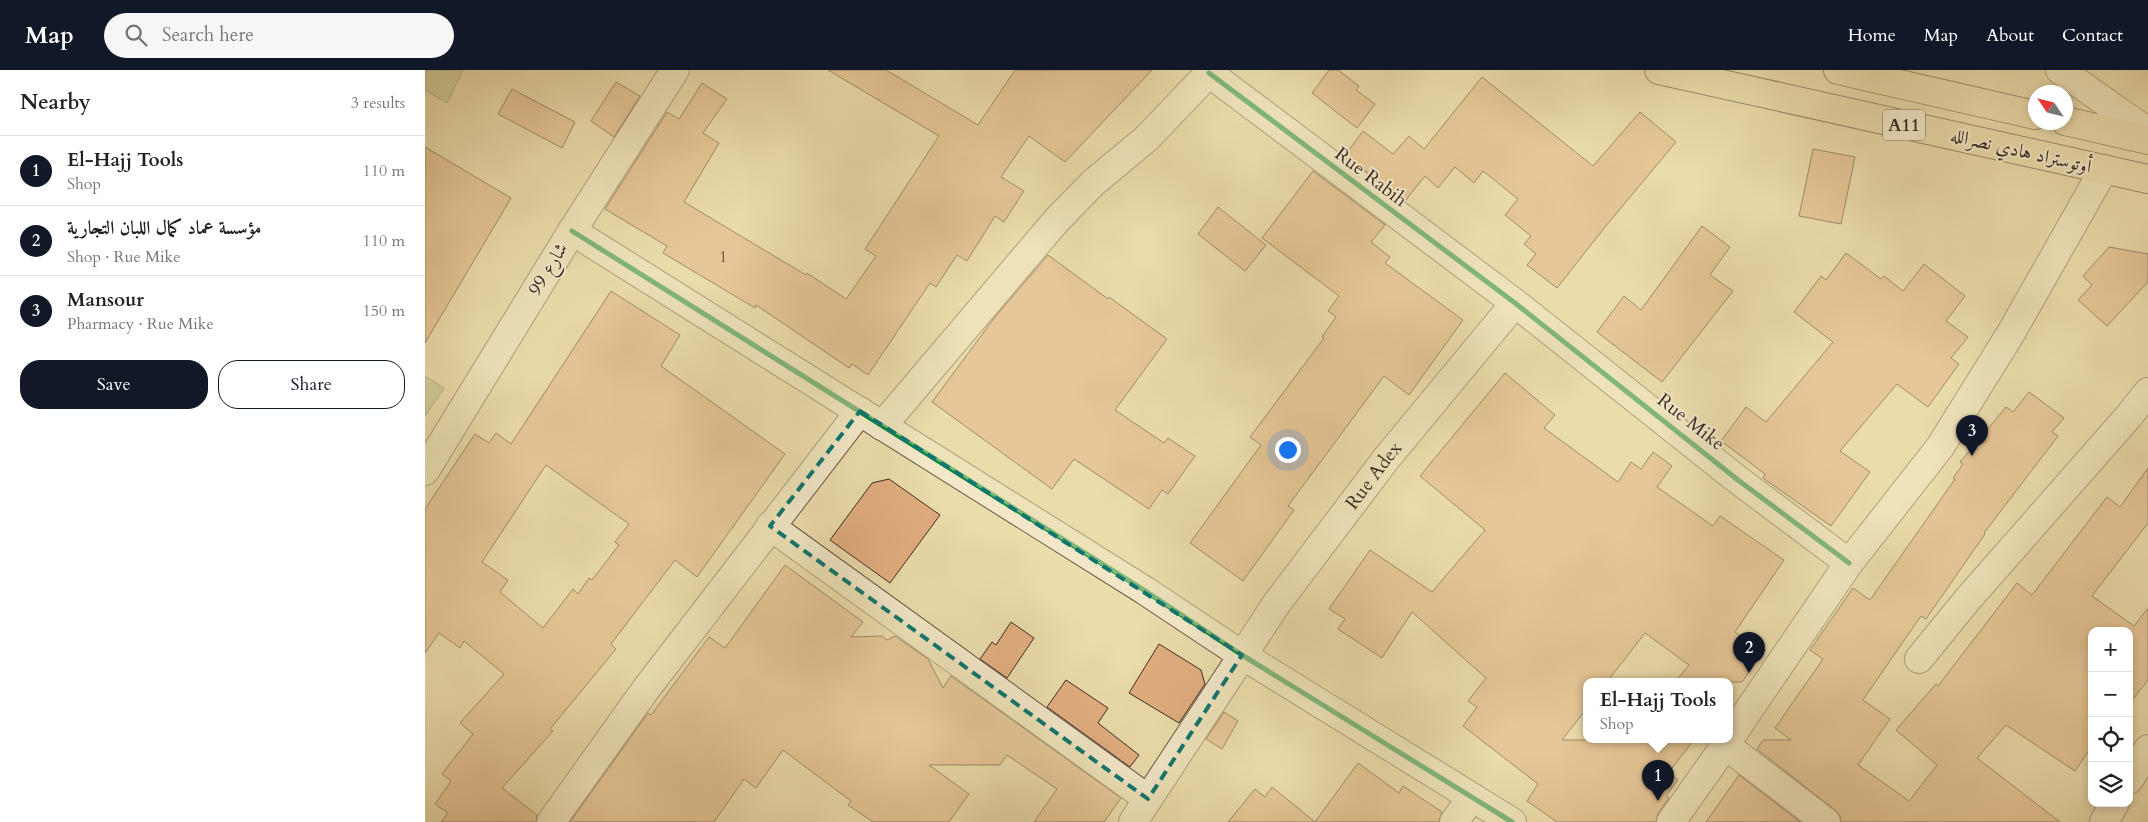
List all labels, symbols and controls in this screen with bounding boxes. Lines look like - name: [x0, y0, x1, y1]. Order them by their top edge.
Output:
- search box: [104, 13, 454, 58]
- text: Map: [25, 19, 74, 52]
- icon: search: [122, 21, 150, 49]
- text: Search here: [162, 22, 254, 48]
- text: Home: [1848, 23, 1896, 48]
- text: Map: [1924, 23, 1958, 48]
- text: About: [1986, 23, 2034, 48]
- text: Contact: [2062, 23, 2123, 48]
- north arrow: [2028, 85, 2073, 130]
- text: Nearby: [20, 88, 91, 117]
- text: 3 results: [351, 92, 405, 114]
- road number: A11: [1883, 110, 1925, 140]
- street label: أوتوستراد هادي نصرالله: [1947, 122, 2095, 182]
- street label: Rue Rabih: [1329, 141, 1413, 213]
- text: El-Hajj Tools: [67, 147, 183, 173]
- text: 1: [32, 160, 40, 182]
- text: 110 m: [363, 160, 405, 182]
- text: Shop: [67, 173, 101, 195]
- text: مؤسسة عماد كمال اللبان التجارية: [67, 215, 261, 241]
- text: 2: [32, 230, 40, 252]
- text: 110 m: [363, 230, 405, 252]
- street label: شارع 99: [522, 238, 576, 301]
- text: Shop · Rue Mike: [67, 246, 180, 268]
- house number: 1: [719, 246, 727, 268]
- text: Mansour: [67, 287, 144, 313]
- text: 3: [32, 300, 40, 322]
- text: 150 m: [363, 300, 405, 322]
- text: Pharmacy · Rue Mike: [67, 313, 214, 335]
- button: Save: [20, 360, 208, 409]
- button: Share: [218, 360, 405, 409]
- street label: Rue Mike: [1652, 387, 1730, 457]
- pin: 3: [1956, 415, 1988, 456]
- street label: Rue Adex: [1339, 436, 1408, 515]
- your location: [1275, 437, 1301, 463]
- map controls: [2088, 627, 2133, 807]
- button: +: [2088, 627, 2133, 672]
- pin: 2: [1733, 632, 1765, 673]
- button: −: [2088, 672, 2133, 717]
- popup: [1583, 678, 1733, 743]
- text: El-Hajj Tools: [1600, 687, 1716, 713]
- text: Shop: [1600, 713, 1634, 735]
- button: locate: [2088, 717, 2133, 762]
- pin: 1: [1642, 760, 1674, 801]
- button: layers: [2088, 762, 2133, 807]

